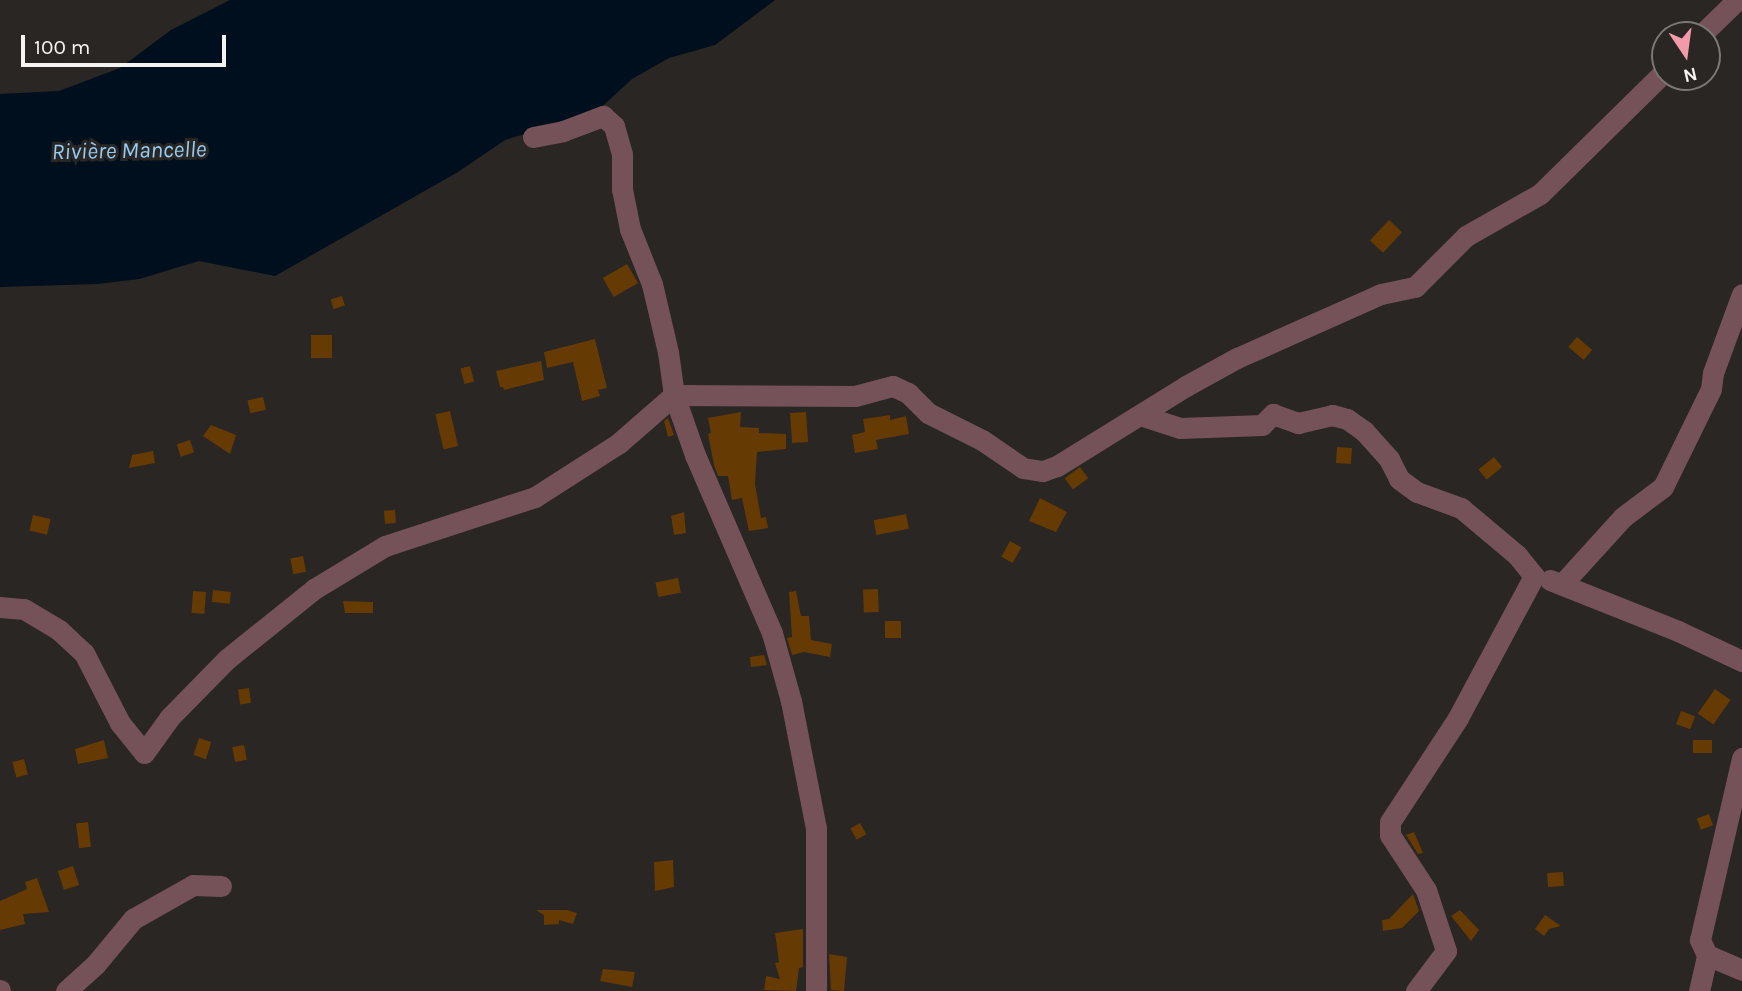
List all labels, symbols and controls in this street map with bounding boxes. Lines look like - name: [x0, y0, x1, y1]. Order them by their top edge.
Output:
- scale bar: [24, 21, 229, 65]
- north arrow: [1651, 21, 1721, 91]
- text: 100 m: [34, 35, 91, 59]
- text: N: [1681, 62, 1699, 87]
- water label: Rivière Mancelle: [51, 136, 207, 166]

